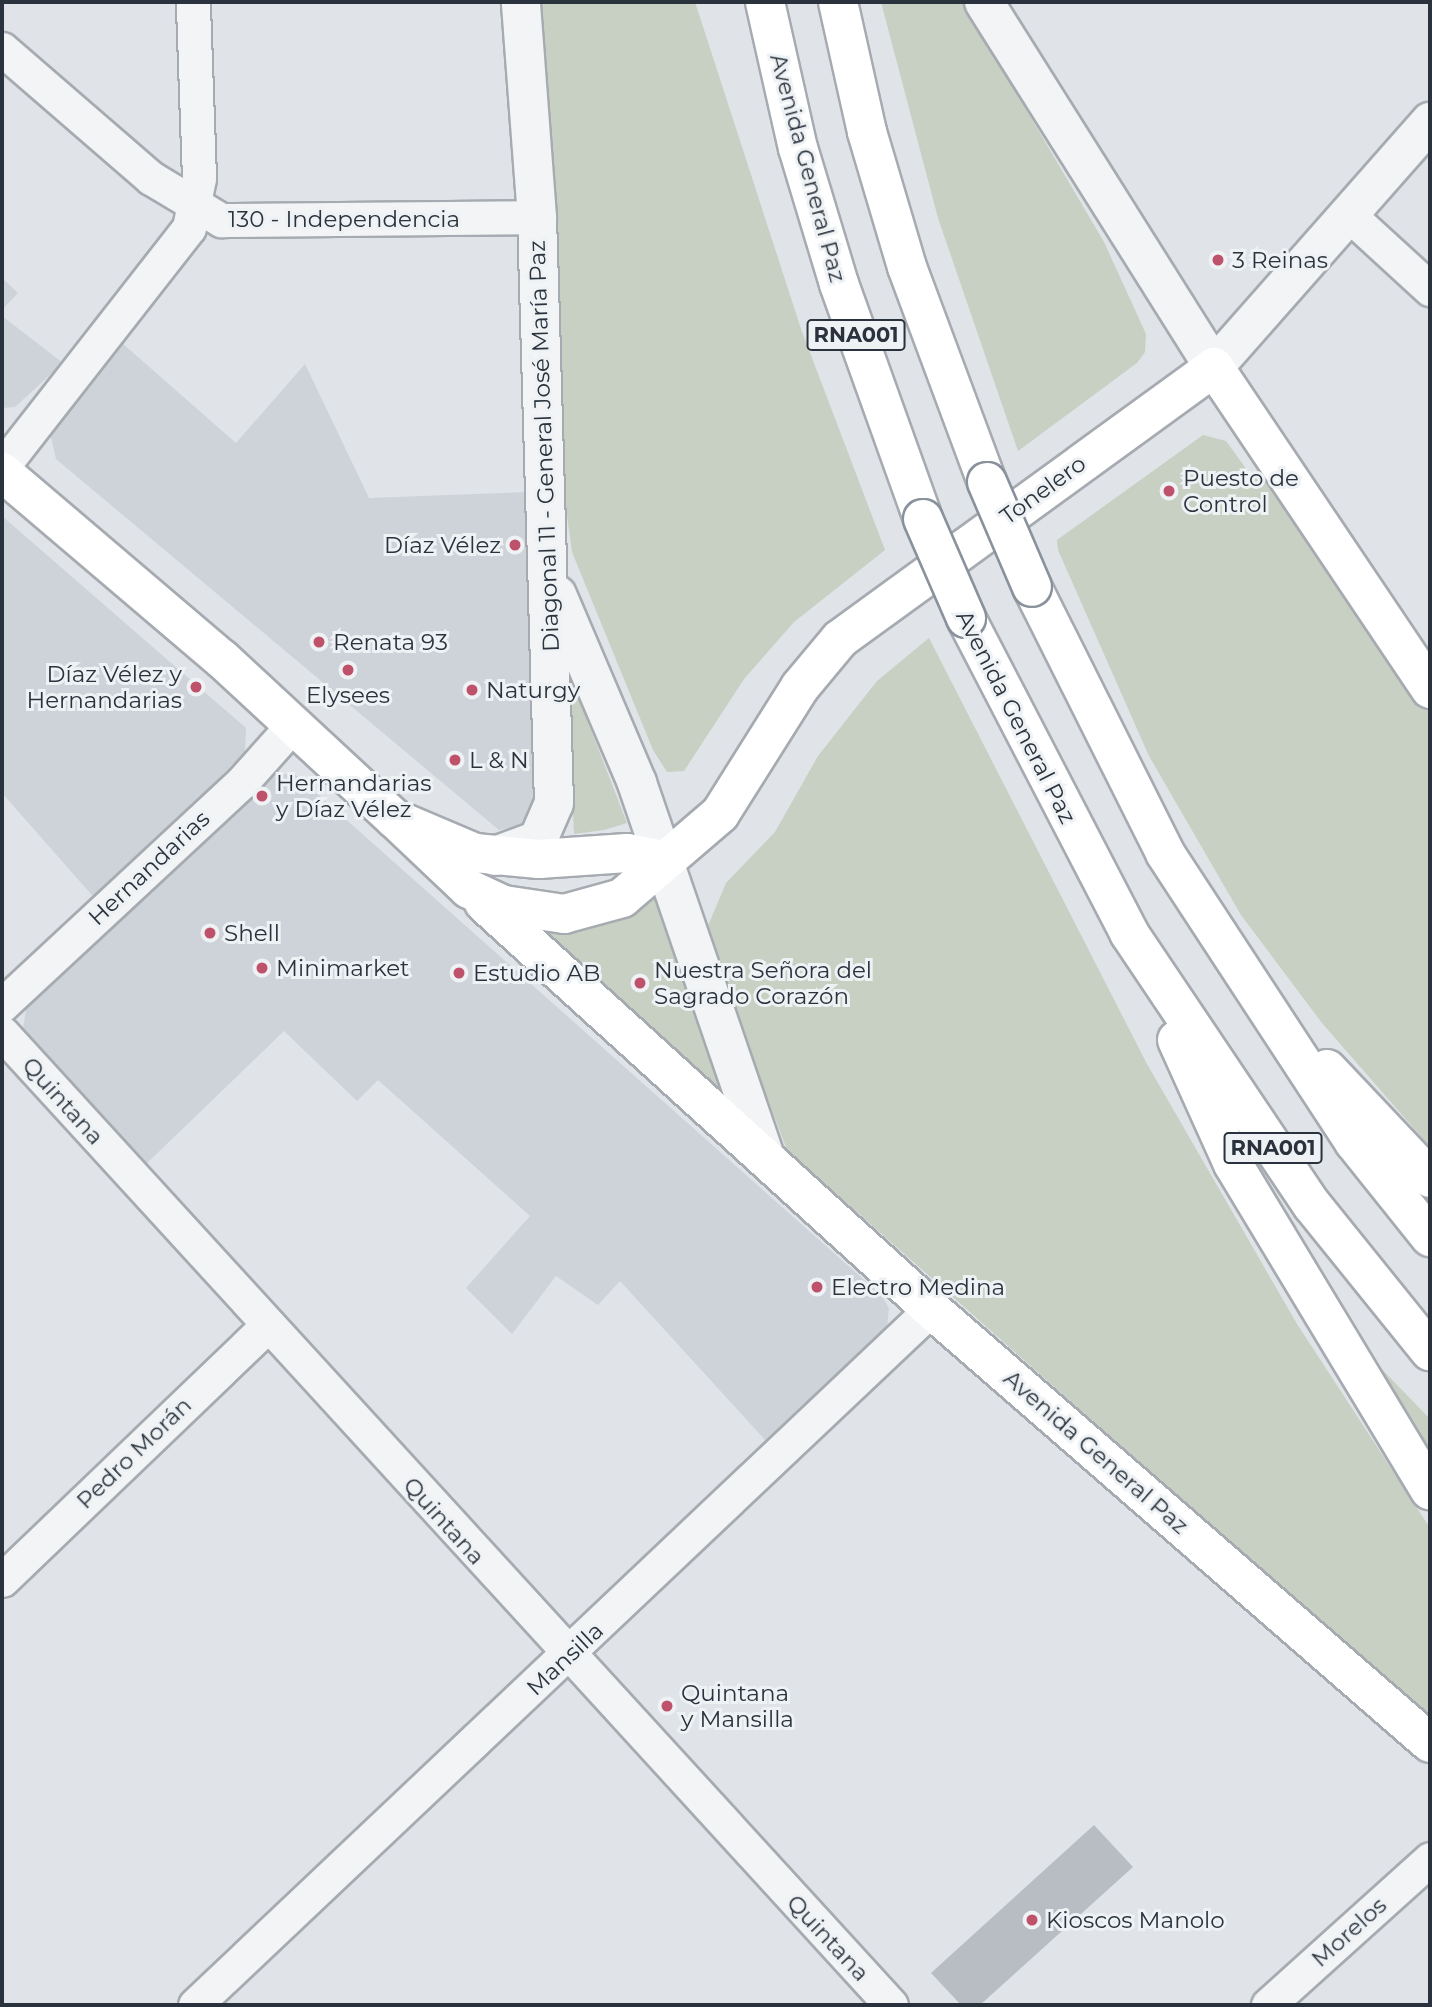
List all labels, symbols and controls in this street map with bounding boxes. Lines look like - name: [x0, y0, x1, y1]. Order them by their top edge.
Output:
- street label: Avenida General Paz: [764, 51, 852, 285]
- street label: 130 - Independencia: [228, 205, 460, 233]
- street label: Diagonal 11 - General José María Paz: [523, 240, 565, 652]
- place label: 3 Reinas: [1232, 246, 1328, 274]
- marker: 3 Reinas: [1210, 252, 1226, 268]
- road number: RNA001: [805, 318, 907, 352]
- street label: Tonelero: [995, 450, 1091, 530]
- place label: Puesto de Control: [1183, 464, 1299, 518]
- marker: Puesto de Control: [1161, 483, 1177, 499]
- place label: Díaz Vélez: [384, 531, 501, 559]
- marker: Díaz Vélez: [507, 537, 523, 553]
- street label: Avenida General Paz: [950, 606, 1082, 828]
- place label: Renata 93: [333, 628, 448, 656]
- marker: Renata 93: [311, 634, 327, 650]
- place label: Díaz Vélez y Hernandarias: [27, 660, 182, 714]
- marker: Elysees: [340, 662, 356, 678]
- place label: Naturgy: [486, 676, 580, 704]
- marker: Díaz Vélez y Hernandarias: [188, 679, 204, 695]
- place label: Elysees: [306, 681, 390, 709]
- marker: Naturgy: [464, 682, 480, 698]
- place label: L & N: [469, 746, 529, 774]
- marker: L & N: [447, 752, 463, 768]
- place label: Hernandarias y Díaz Vélez: [276, 769, 431, 823]
- marker: Hernandarias y Díaz Vélez: [254, 788, 270, 804]
- street label: Hernandarias: [83, 805, 215, 931]
- place label: Shell: [224, 919, 280, 947]
- marker: Shell: [202, 925, 218, 941]
- place label: Minimarket: [276, 954, 409, 982]
- place label: Nuestra Señora del Sagrado Corazón: [654, 956, 872, 1010]
- place label: Estudio AB: [473, 959, 600, 987]
- marker: Minimarket: [254, 960, 270, 976]
- marker: Estudio AB: [451, 965, 467, 981]
- marker: Nuestra Señora del Sagrado Corazón: [632, 975, 648, 991]
- street label: Quintana: [17, 1052, 109, 1150]
- road number: RNA001: [1222, 1130, 1324, 1166]
- place label: Electro Medina: [831, 1273, 1005, 1301]
- marker: Electro Medina: [809, 1279, 825, 1295]
- street label: Avenida General Paz: [998, 1364, 1194, 1540]
- street label: Pedro Morán: [71, 1391, 197, 1515]
- street label: Quintana: [398, 1472, 490, 1570]
- street label: Mansilla: [521, 1617, 609, 1701]
- place label: Quintana y Mansilla: [681, 1679, 794, 1733]
- marker: Quintana y Mansilla: [659, 1698, 675, 1714]
- street label: Quintana: [781, 1889, 875, 1987]
- street label: Morelos: [1306, 1891, 1392, 1973]
- place label: Kioscos Manolo: [1046, 1906, 1225, 1934]
- marker: Kioscos Manolo: [1024, 1912, 1040, 1928]

